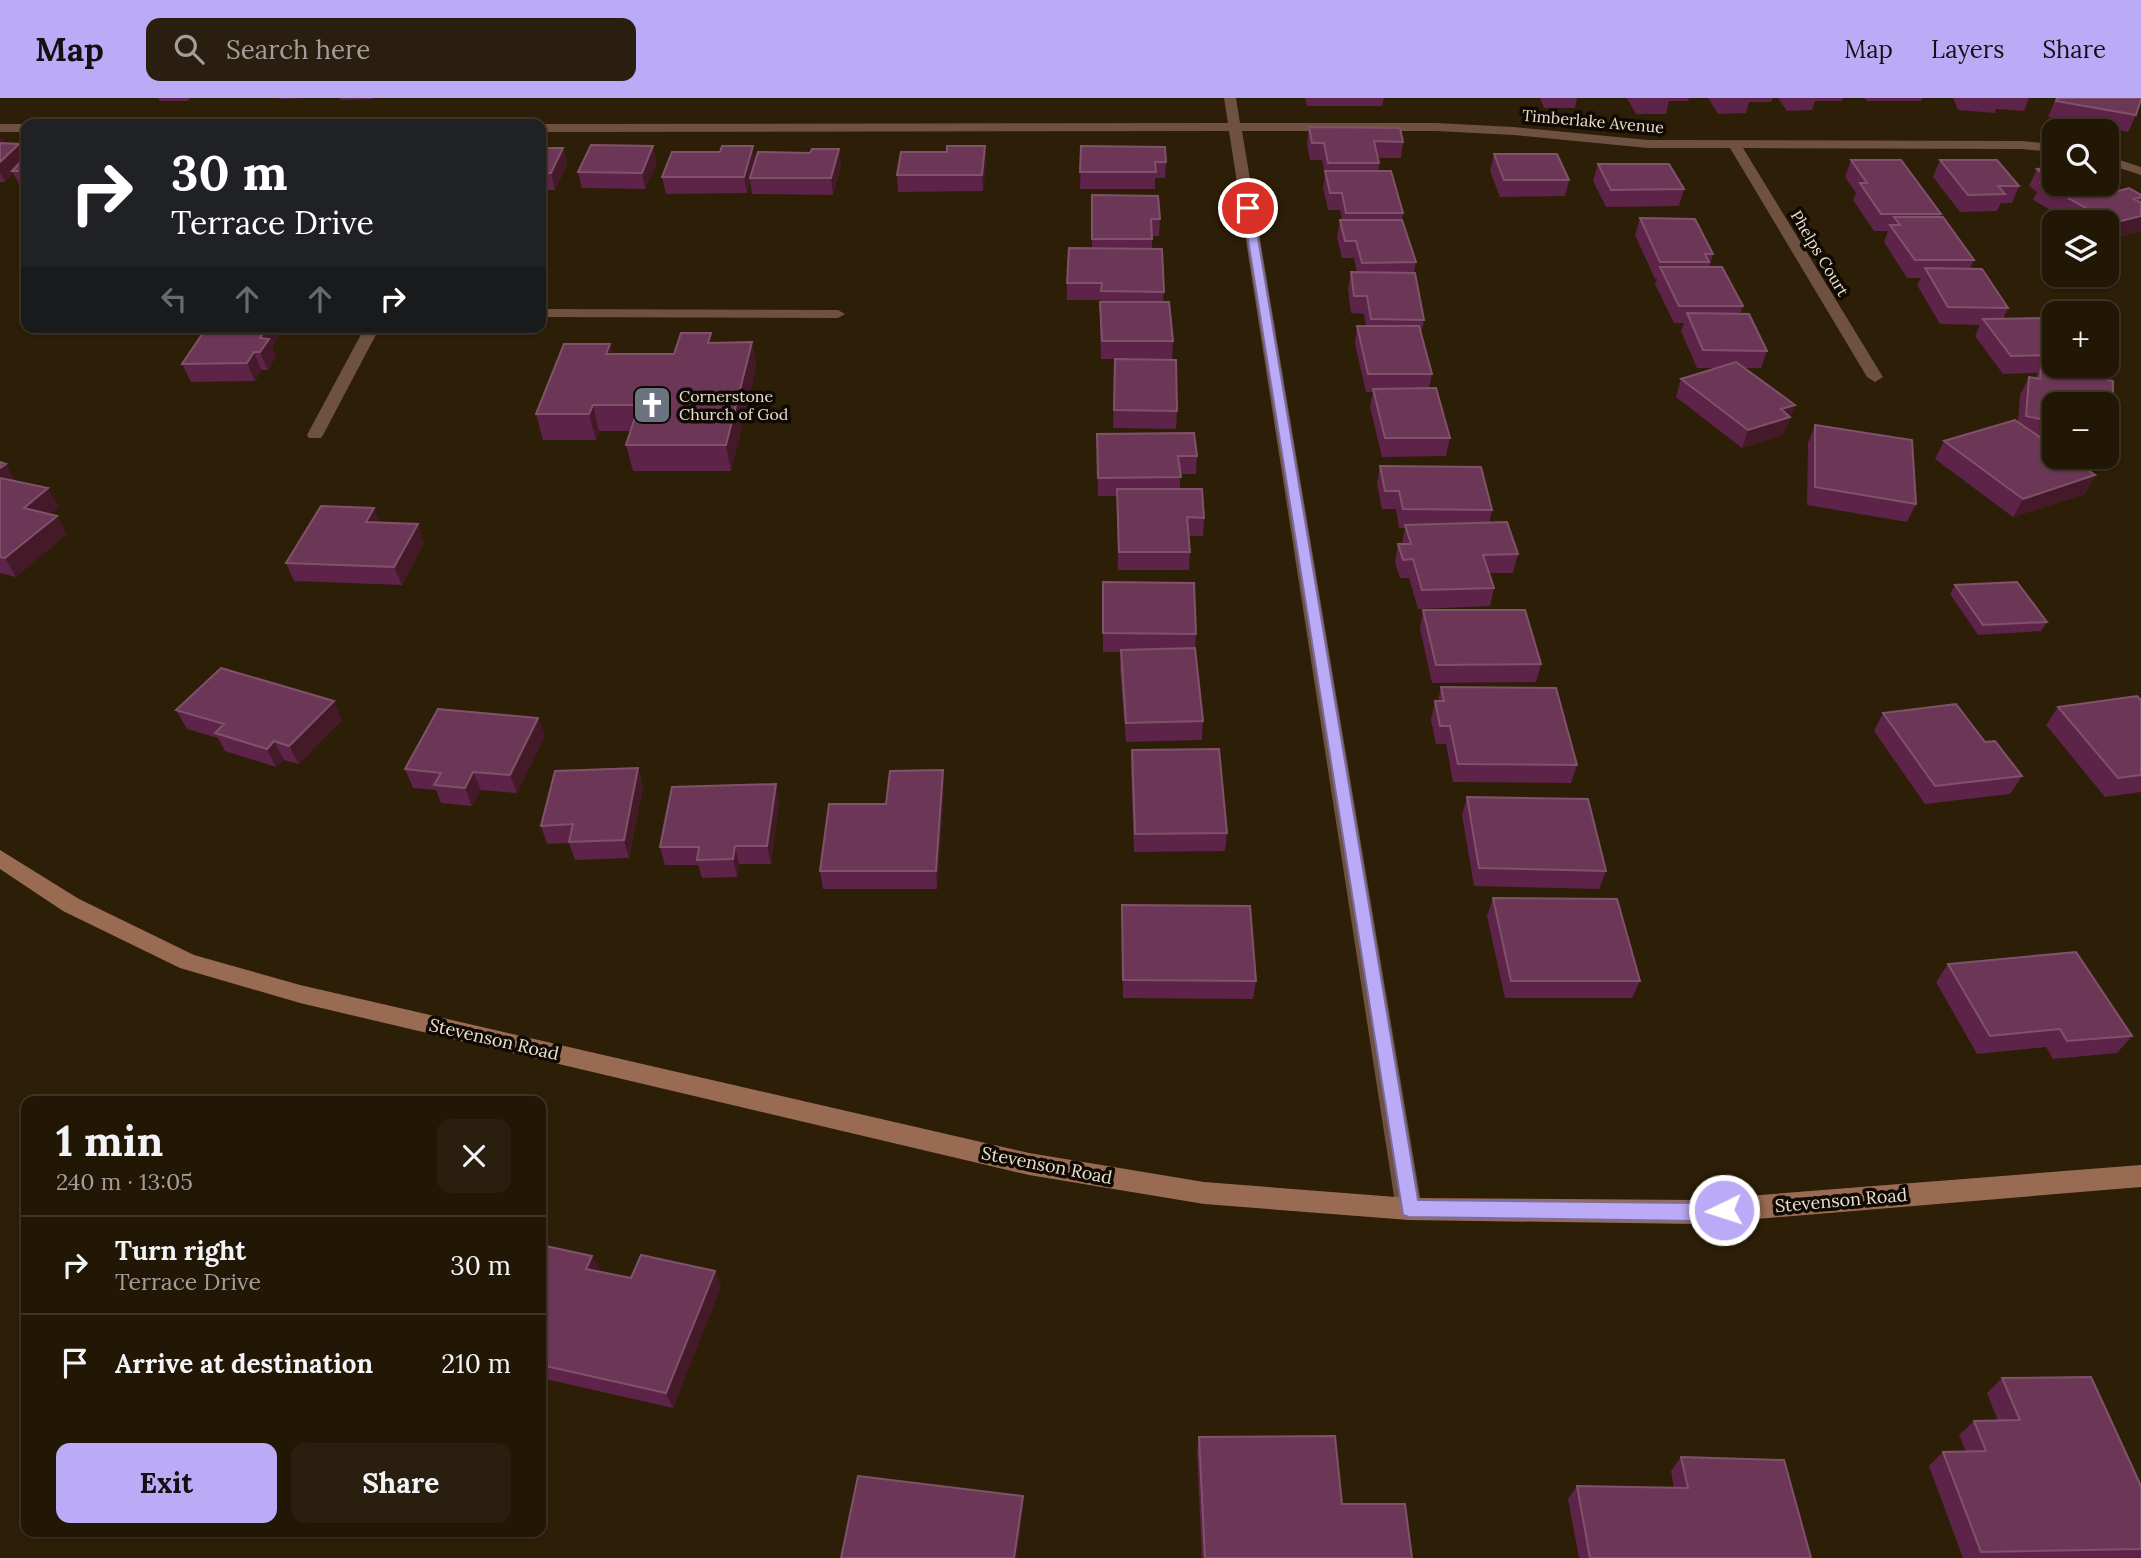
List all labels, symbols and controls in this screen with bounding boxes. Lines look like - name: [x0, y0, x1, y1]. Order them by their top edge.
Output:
- search box: [146, 18, 636, 81]
- text: Map: [35, 28, 104, 70]
- icon: search: [170, 30, 208, 68]
- text: Search here: [226, 33, 370, 66]
- text: Map: [1844, 34, 1893, 65]
- text: Layers: [1931, 34, 2004, 65]
- text: Share: [2042, 34, 2106, 65]
- street label: Timberlake Avenue: [1521, 105, 1665, 137]
- map controls: [2042, 119, 2119, 469]
- button: search: [2042, 119, 2119, 196]
- text: 30 m: [171, 141, 288, 203]
- icon: right: [56, 147, 147, 238]
- pin: [1218, 178, 1278, 238]
- icon: arrive: [1229, 189, 1267, 227]
- text: Terrace Drive: [171, 202, 374, 243]
- street label: Phelps Court: [1787, 206, 1854, 300]
- button: layers: [2042, 210, 2119, 287]
- icon: left: [155, 280, 193, 318]
- icon: ahead: [228, 280, 266, 318]
- icon: ahead: [301, 280, 339, 318]
- icon: right: [374, 280, 412, 318]
- button: +: [2042, 301, 2119, 378]
- church icon: Cornerstone Church of God: [631, 384, 673, 426]
- place label: Cornerstone Church of God: [679, 386, 789, 424]
- button: −: [2042, 392, 2119, 469]
- street label: Stevenson Road: [427, 1013, 561, 1065]
- text: 1 min: [56, 1114, 163, 1168]
- button: close: [437, 1119, 511, 1193]
- street label: Stevenson Road: [980, 1141, 1115, 1189]
- text: 240 m · 13:05: [56, 1167, 193, 1196]
- position arrow: [1687, 1173, 1761, 1247]
- street label: Stevenson Road: [1774, 1183, 1908, 1217]
- text: Turn right: [115, 1234, 246, 1267]
- icon: right: [56, 1246, 94, 1284]
- text: 30 m: [450, 1249, 511, 1282]
- text: Terrace Drive: [115, 1267, 261, 1296]
- icon: arrive: [56, 1344, 94, 1382]
- text: Arrive at destination: [115, 1347, 373, 1380]
- text: 210 m: [441, 1347, 511, 1380]
- button: Exit: [56, 1443, 277, 1523]
- button: Share: [291, 1443, 511, 1523]

